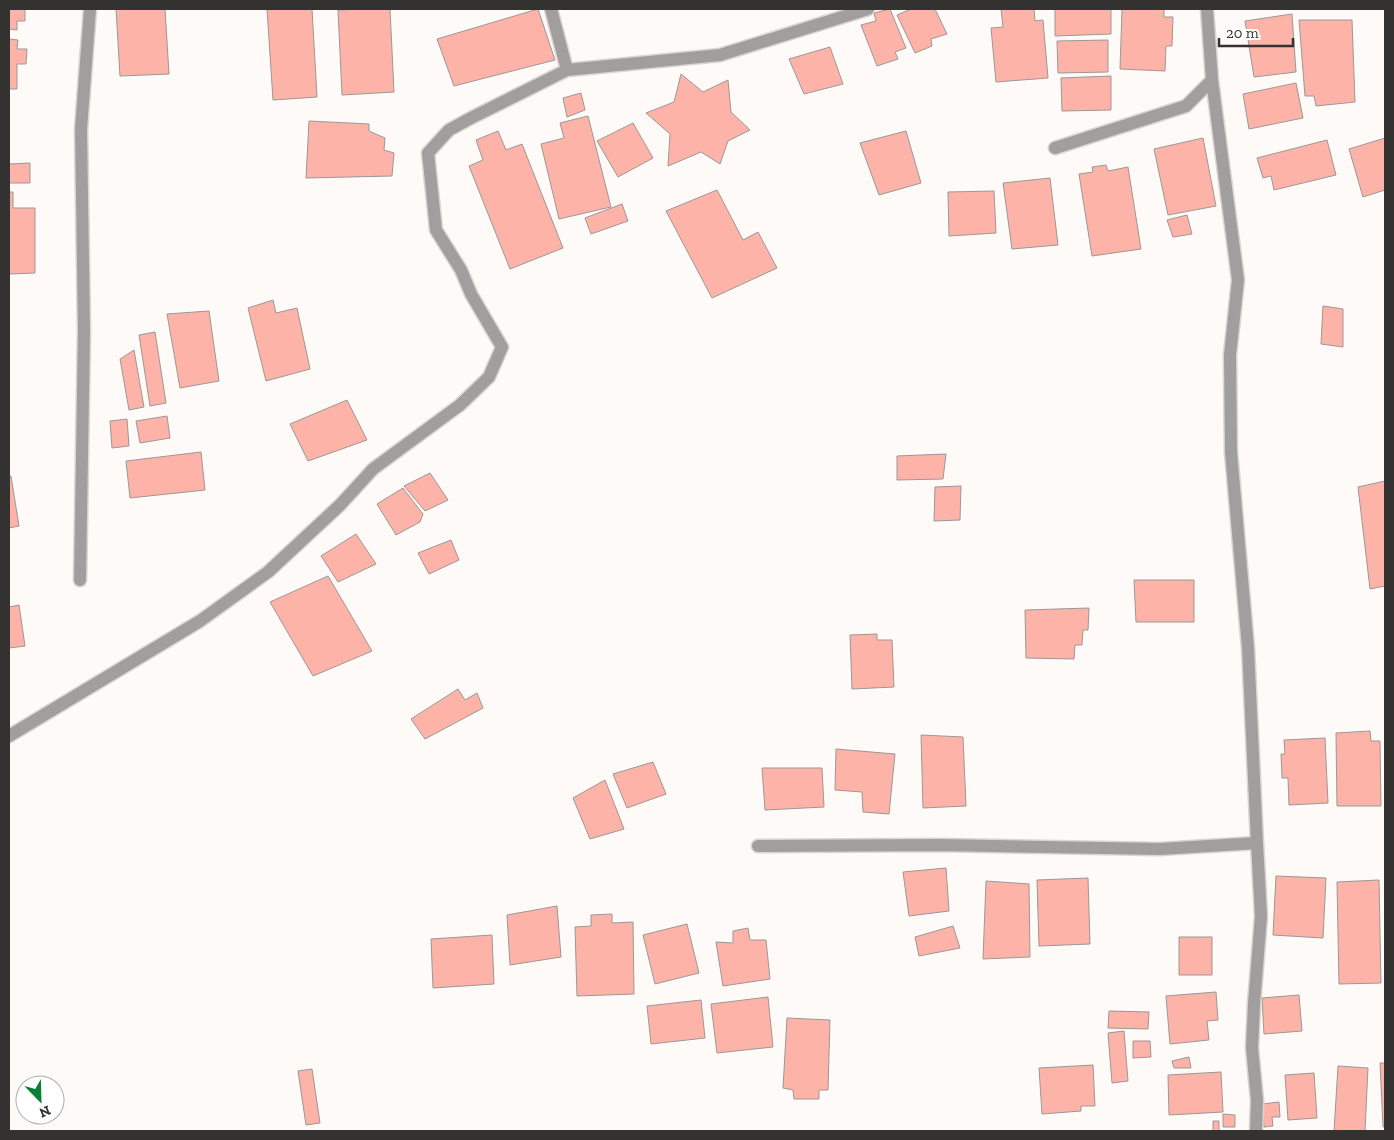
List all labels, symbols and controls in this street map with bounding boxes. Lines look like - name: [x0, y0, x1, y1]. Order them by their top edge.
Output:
- scale bar: [1219, 15, 1293, 47]
- text: 20 m: [1226, 24, 1259, 42]
- north arrow: [15, 1075, 65, 1125]
- text: N: [36, 1102, 53, 1122]

